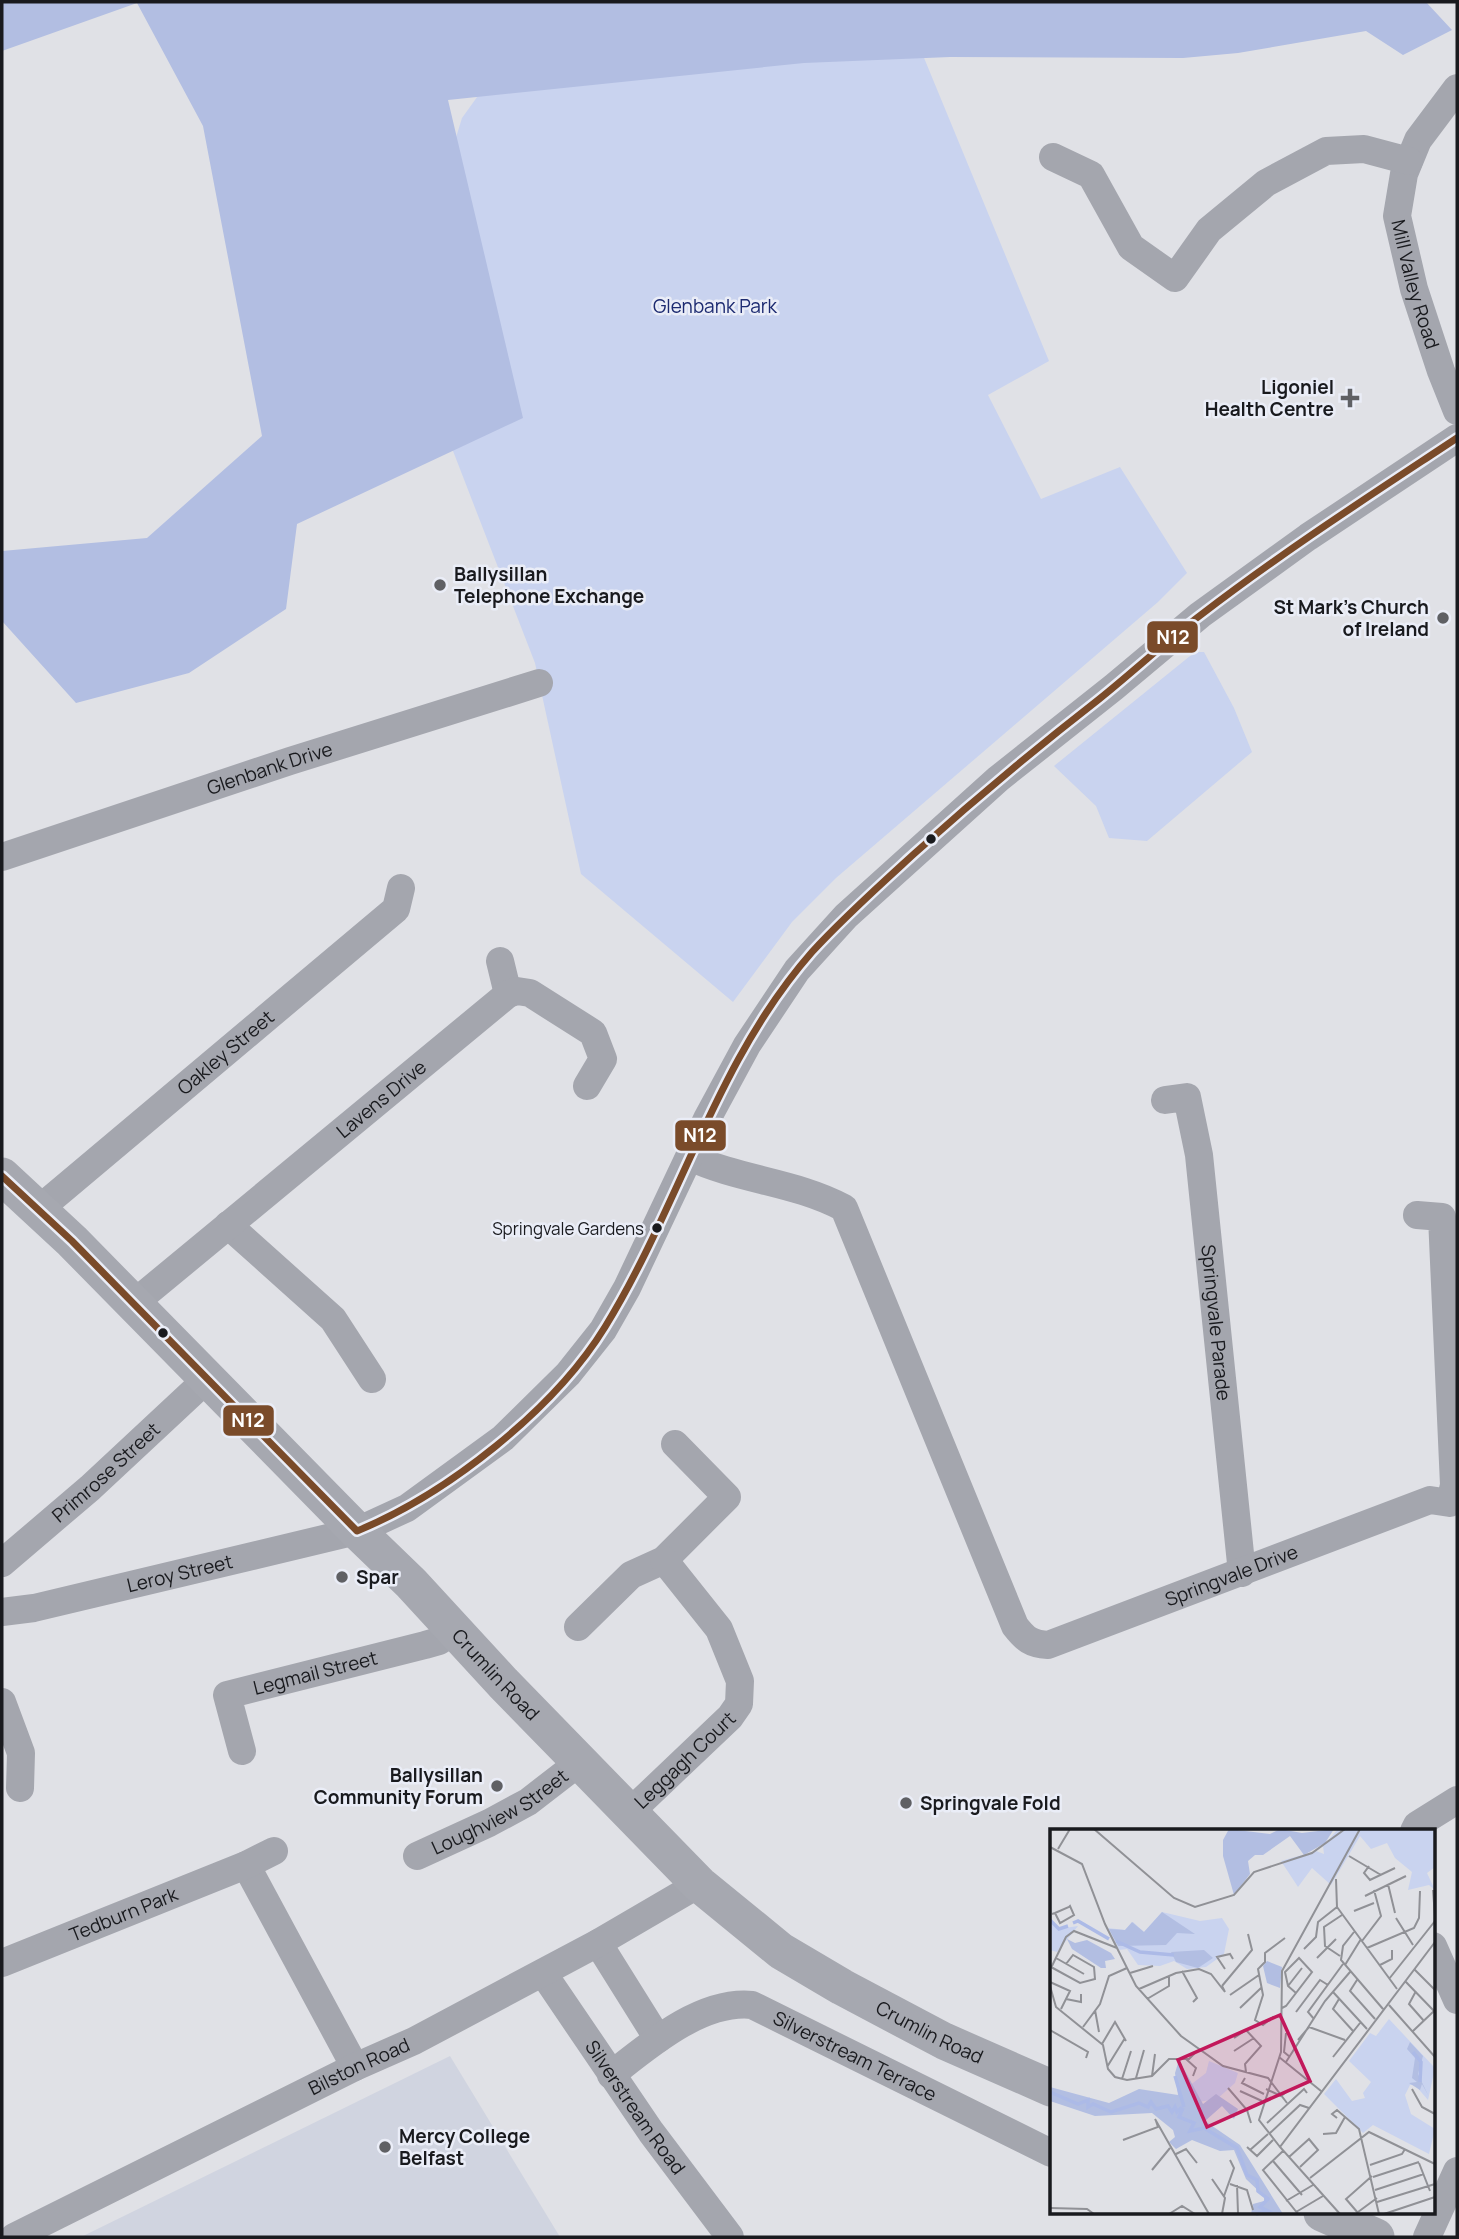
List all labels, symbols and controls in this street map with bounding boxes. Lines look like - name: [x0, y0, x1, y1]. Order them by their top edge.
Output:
- street label: Mill Valley Road: [1385, 217, 1446, 352]
- park label: Glenbank Park: [653, 293, 778, 319]
- place label: Ligoniel Health Centre: [1205, 374, 1334, 422]
- marker: Ligoniel Health Centre: [1340, 388, 1360, 408]
- place label: Ballysillan Telephone Exchange: [454, 561, 644, 609]
- marker: Ballysillan Telephone Exchange: [432, 577, 448, 593]
- place label: St Mark's Church of Ireland: [1274, 594, 1429, 642]
- marker: St Mark's Church of Ireland: [1435, 610, 1451, 626]
- line badge: N12: [1146, 620, 1199, 654]
- text: N12: [1156, 624, 1190, 650]
- street label: Glenbank Drive: [203, 735, 336, 801]
- unlabelled marker: [924, 832, 938, 846]
- street label: Oakley Street: [172, 1004, 279, 1101]
- street label: Lavens Drive: [331, 1054, 432, 1144]
- line badge: N12: [674, 1119, 727, 1152]
- text: N12: [683, 1122, 717, 1148]
- place label: Springvale Gardens: [492, 1217, 644, 1240]
- marker: Springvale Gardens: [650, 1221, 664, 1235]
- street label: Springvale Parade: [1195, 1243, 1237, 1402]
- unlabelled marker: [156, 1326, 170, 1340]
- line badge: N12: [222, 1404, 275, 1437]
- text: N12: [231, 1407, 265, 1433]
- street label: Primrose Street: [46, 1416, 166, 1528]
- street label: Springvale Drive: [1161, 1538, 1301, 1612]
- street label: Leroy Street: [124, 1548, 235, 1598]
- place label: Spar: [356, 1564, 399, 1590]
- marker: Spar: [334, 1569, 350, 1585]
- street label: Crumlin Road: [446, 1623, 545, 1726]
- street label: Legmail Street: [250, 1645, 380, 1701]
- street label: Leggagh Court: [628, 1705, 741, 1814]
- place label: Ballysillan Community Forum: [314, 1762, 483, 1810]
- street label: Loughview Street: [427, 1763, 573, 1861]
- marker: Ballysillan Community Forum: [489, 1778, 505, 1794]
- place label: Springvale Fold: [920, 1790, 1061, 1816]
- marker: Springvale Fold: [898, 1795, 914, 1811]
- inset map: [1050, 1829, 1434, 2214]
- street label: Tedburn Park: [66, 1881, 182, 1948]
- street label: Crumlin Road: [871, 1994, 987, 2070]
- street label: Silverstream Terrace: [769, 2004, 941, 2107]
- street label: Bilston Road: [304, 2031, 414, 2101]
- street label: Silverstream Road: [579, 2035, 691, 2180]
- place label: Mercy College Belfast: [399, 2123, 530, 2171]
- marker: Mercy College Belfast: [377, 2139, 393, 2155]

